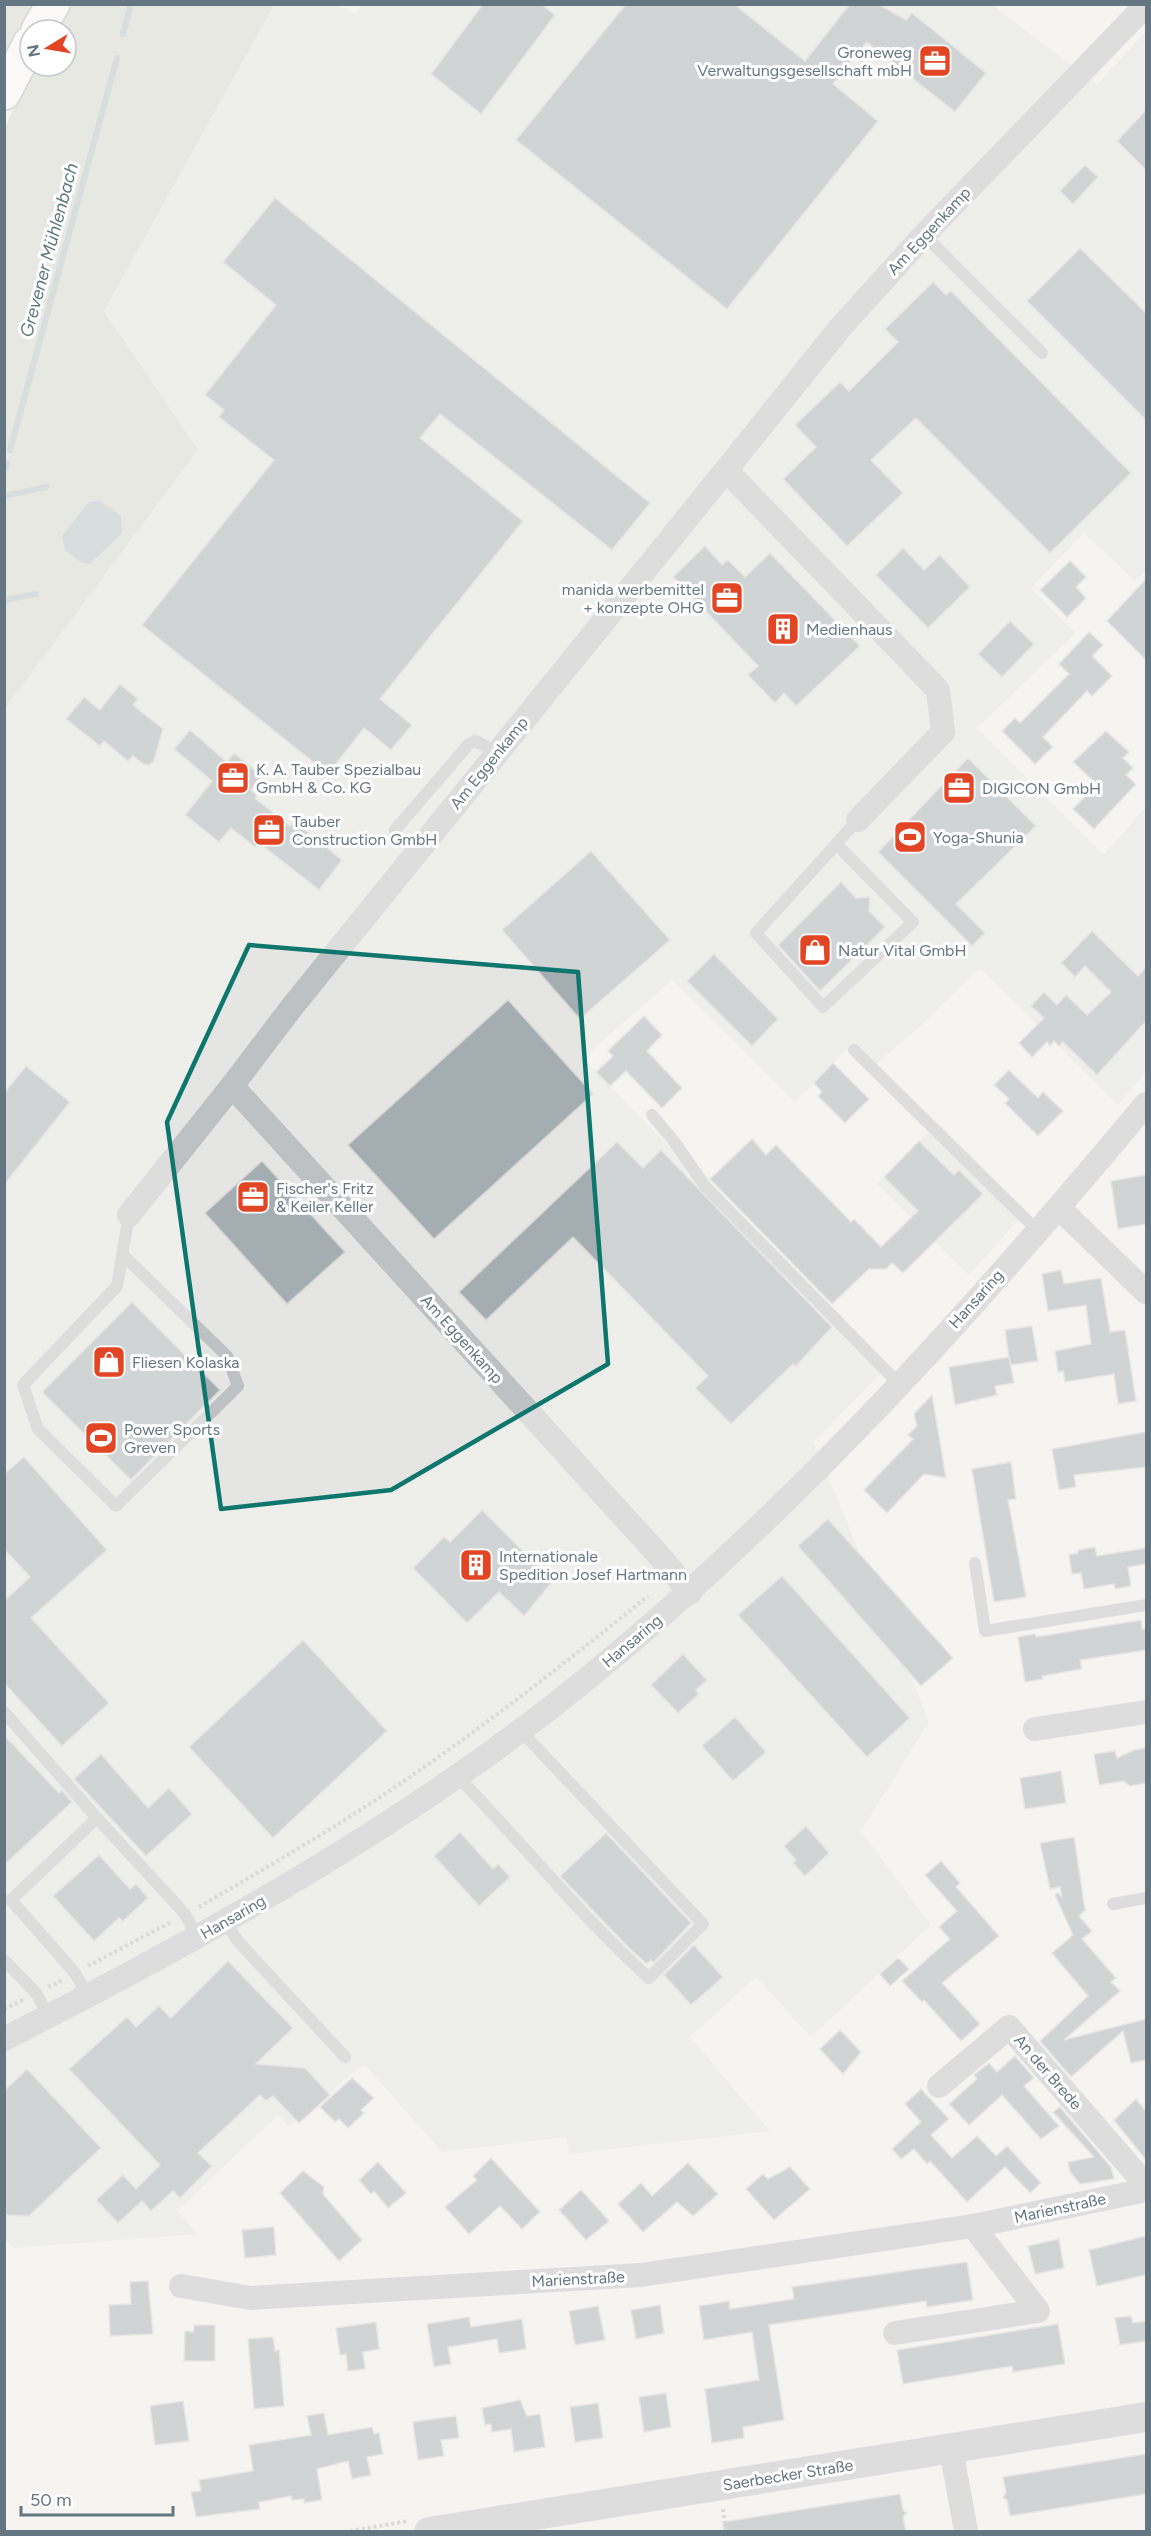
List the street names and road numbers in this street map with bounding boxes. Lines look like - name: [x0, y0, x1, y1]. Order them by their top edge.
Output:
- street label: Am Eggenkamp: [883, 183, 975, 279]
- street label: Am Eggenkamp: [446, 713, 532, 813]
- street label: Hansaring: [945, 1266, 1007, 1332]
- street label: Am Eggenkamp: [417, 1291, 507, 1387]
- street label: Hansaring: [598, 1611, 666, 1671]
- street label: Hansaring: [197, 1891, 269, 1943]
- street label: An der Brede: [1010, 2031, 1086, 2114]
- street label: Marienstraße: [1012, 2189, 1108, 2227]
- street label: Marienstraße: [531, 2267, 625, 2291]
- street label: Saerbecker Straße: [721, 2455, 855, 2495]

